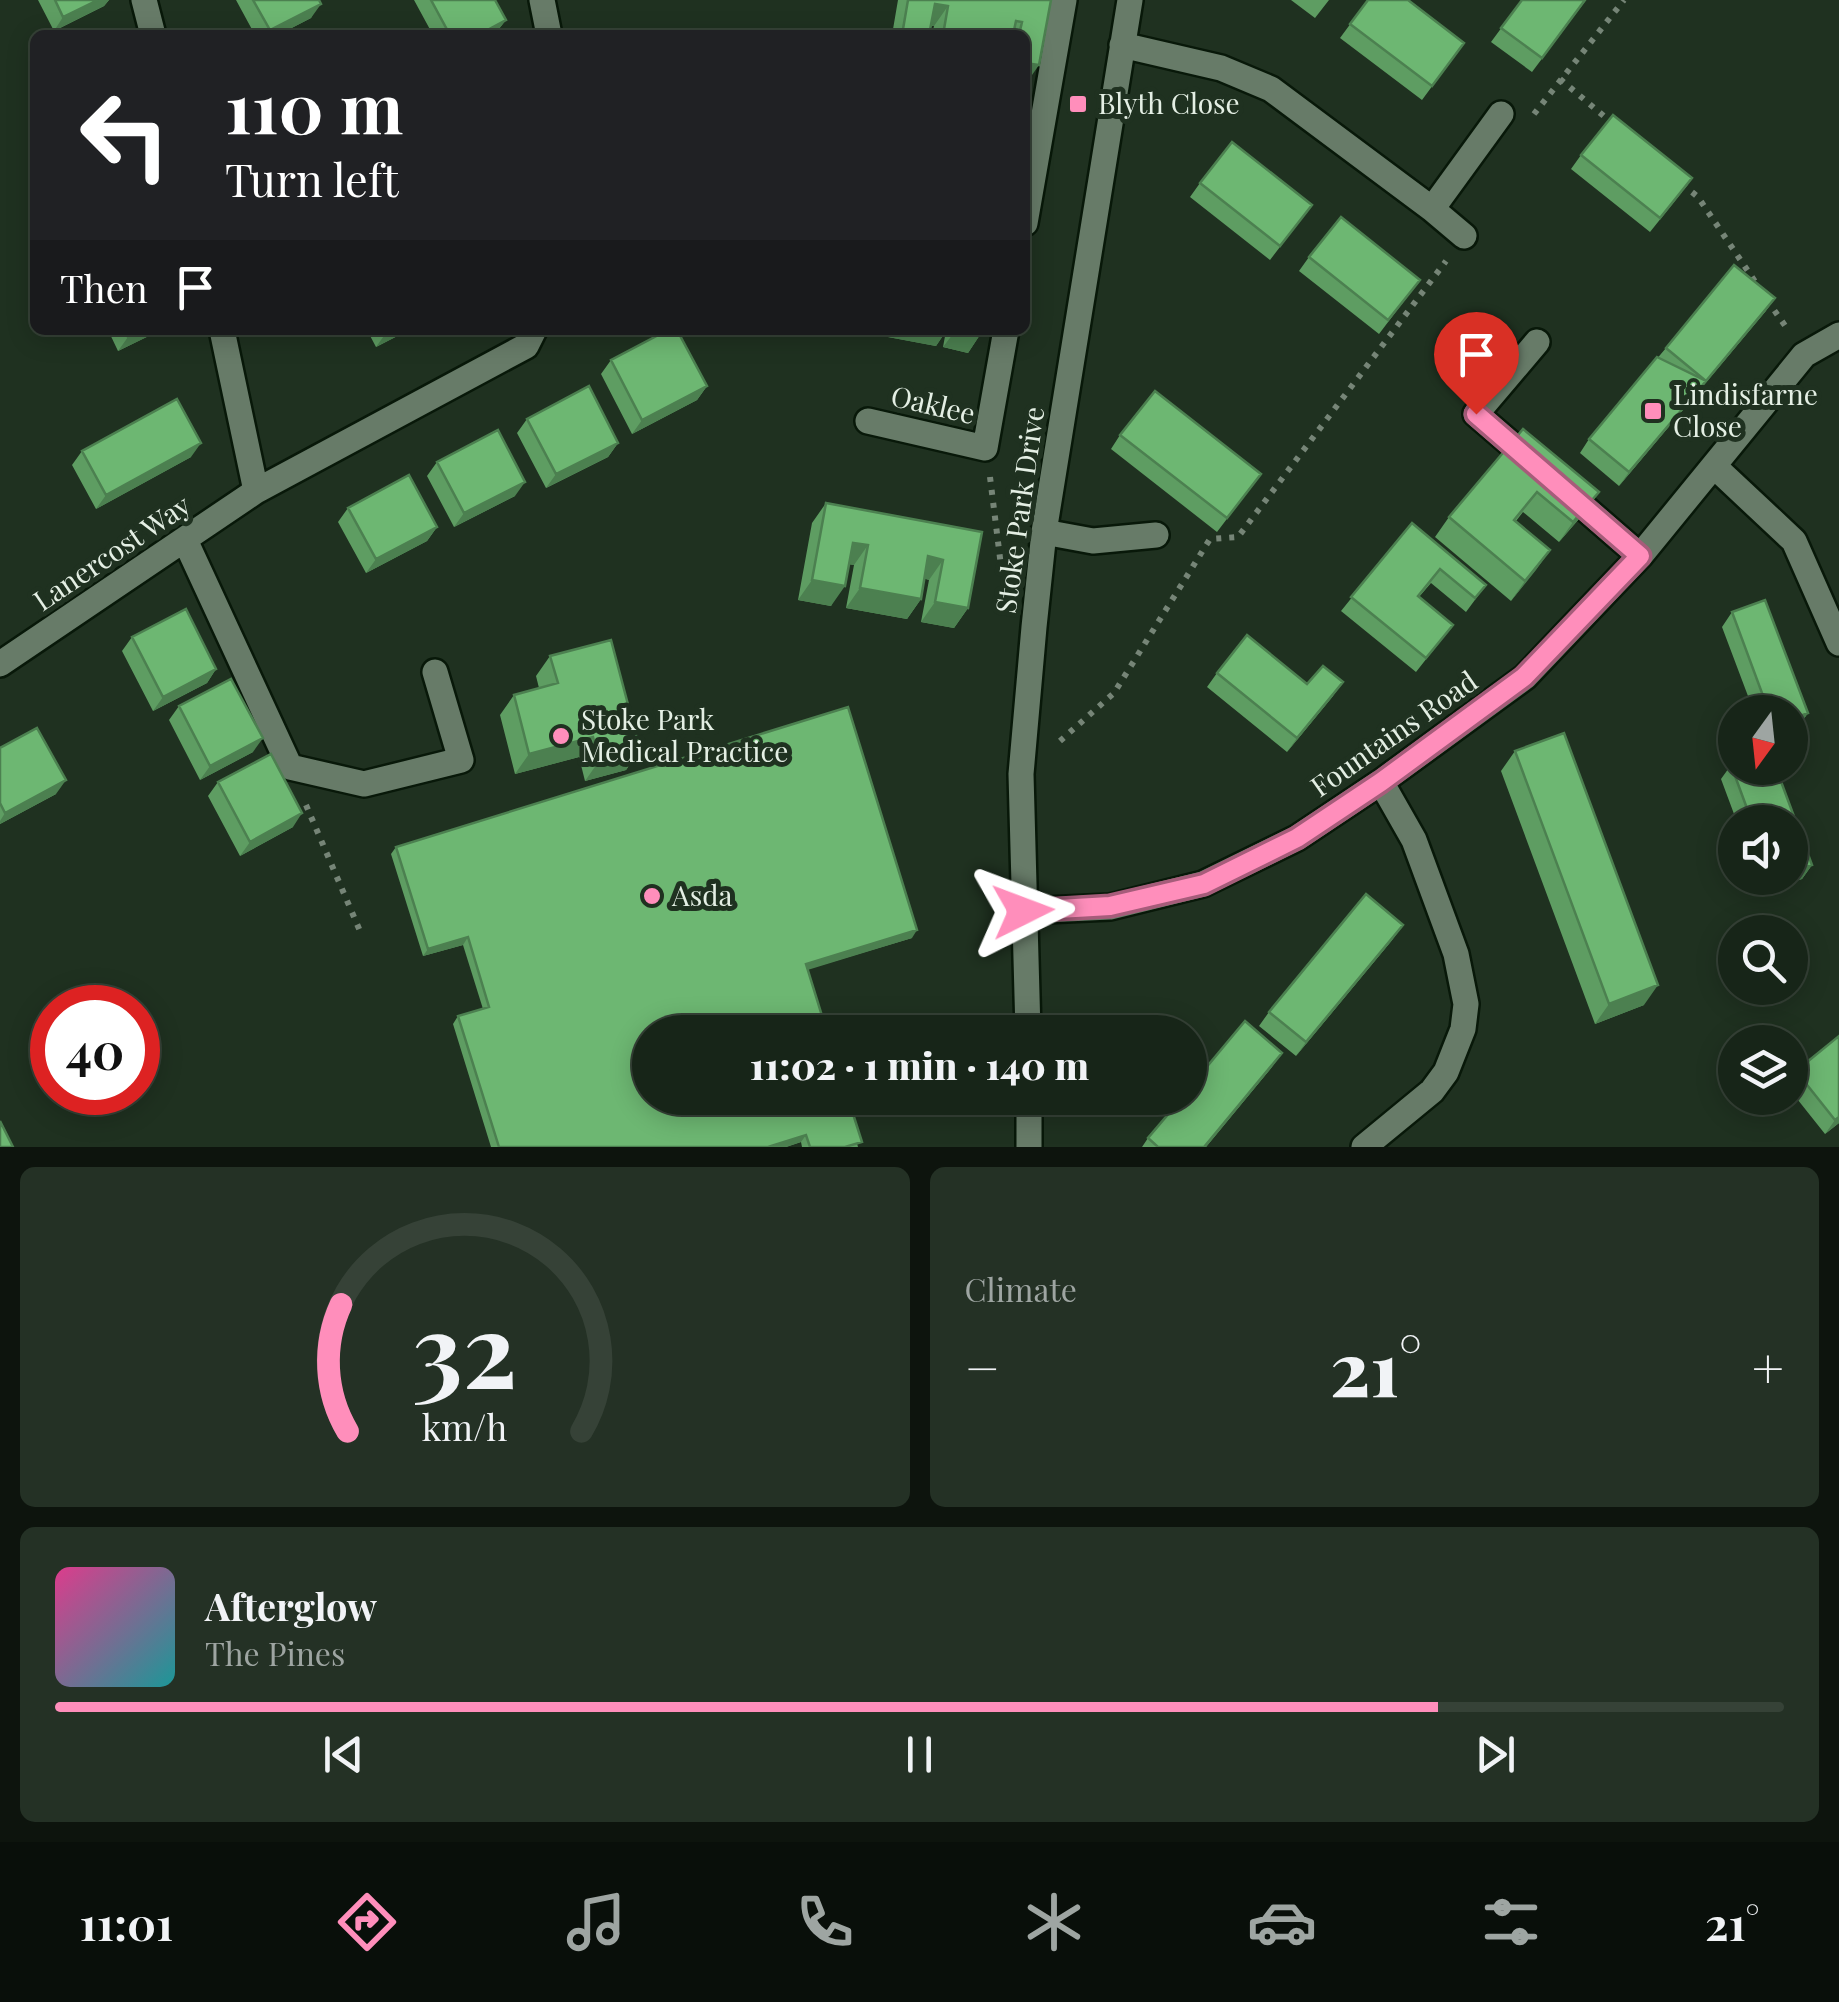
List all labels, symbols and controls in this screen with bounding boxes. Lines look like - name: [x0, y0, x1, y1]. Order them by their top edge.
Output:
- text: 110 m: [225, 58, 403, 152]
- icon: left: [60, 70, 190, 200]
- place label: Blyth Close: [1098, 84, 1240, 121]
- marker: Blyth Close: [1067, 93, 1089, 115]
- text: Turn left: [225, 148, 399, 208]
- icon: arrive: [168, 260, 223, 315]
- text: Then: [60, 262, 148, 313]
- pin: [1434, 312, 1519, 415]
- icon: arrive: [1449, 327, 1504, 382]
- place label: Lindisfarne Close: [1673, 375, 1818, 444]
- street label: Oaklee: [888, 376, 979, 431]
- marker: Lindisfarne Close: [1642, 400, 1664, 422]
- street label: Stoke Park Drive: [986, 404, 1051, 616]
- street label: Lanercost Way: [25, 486, 197, 618]
- street label: Fountains Road: [1302, 662, 1484, 804]
- north arrow: [1718, 695, 1808, 785]
- map controls: [1718, 695, 1808, 1115]
- place label: Stoke Park Medical Practice: [581, 700, 788, 769]
- marker: Stoke Park Medical Practice: [550, 725, 572, 747]
- button: sound: [1718, 805, 1808, 895]
- position arrow: [971, 859, 1075, 963]
- place label: Asda: [671, 876, 732, 913]
- marker: Asda: [641, 885, 663, 907]
- button: search: [1718, 915, 1808, 1005]
- speed limit sign: 40: [30, 985, 160, 1115]
- button: layers: [1718, 1025, 1808, 1115]
- text: 11:02 · 1 min · 140 m: [750, 1039, 1089, 1090]
- text: Climate: [965, 1267, 1077, 1310]
- text: 32: [412, 1276, 517, 1415]
- text: 21°: [1330, 1316, 1422, 1416]
- text: −: [965, 1329, 1000, 1403]
- text: +: [1752, 1329, 1784, 1403]
- text: km/h: [422, 1402, 508, 1450]
- text: Afterglow: [205, 1580, 377, 1631]
- text: The Pines: [205, 1631, 345, 1674]
- icon: previous: [316, 1727, 371, 1782]
- icon: pause: [892, 1727, 947, 1782]
- icon: next: [1468, 1727, 1523, 1782]
- icon: directions: [332, 1887, 402, 1957]
- icon: music: [561, 1887, 631, 1957]
- icon: phone: [790, 1887, 860, 1957]
- icon: climate: [1019, 1887, 1089, 1957]
- icon: car: [1247, 1887, 1317, 1957]
- icon: filters: [1476, 1887, 1546, 1957]
- text: 11:01: [79, 1892, 173, 1952]
- text: 21°: [1705, 1892, 1760, 1952]

